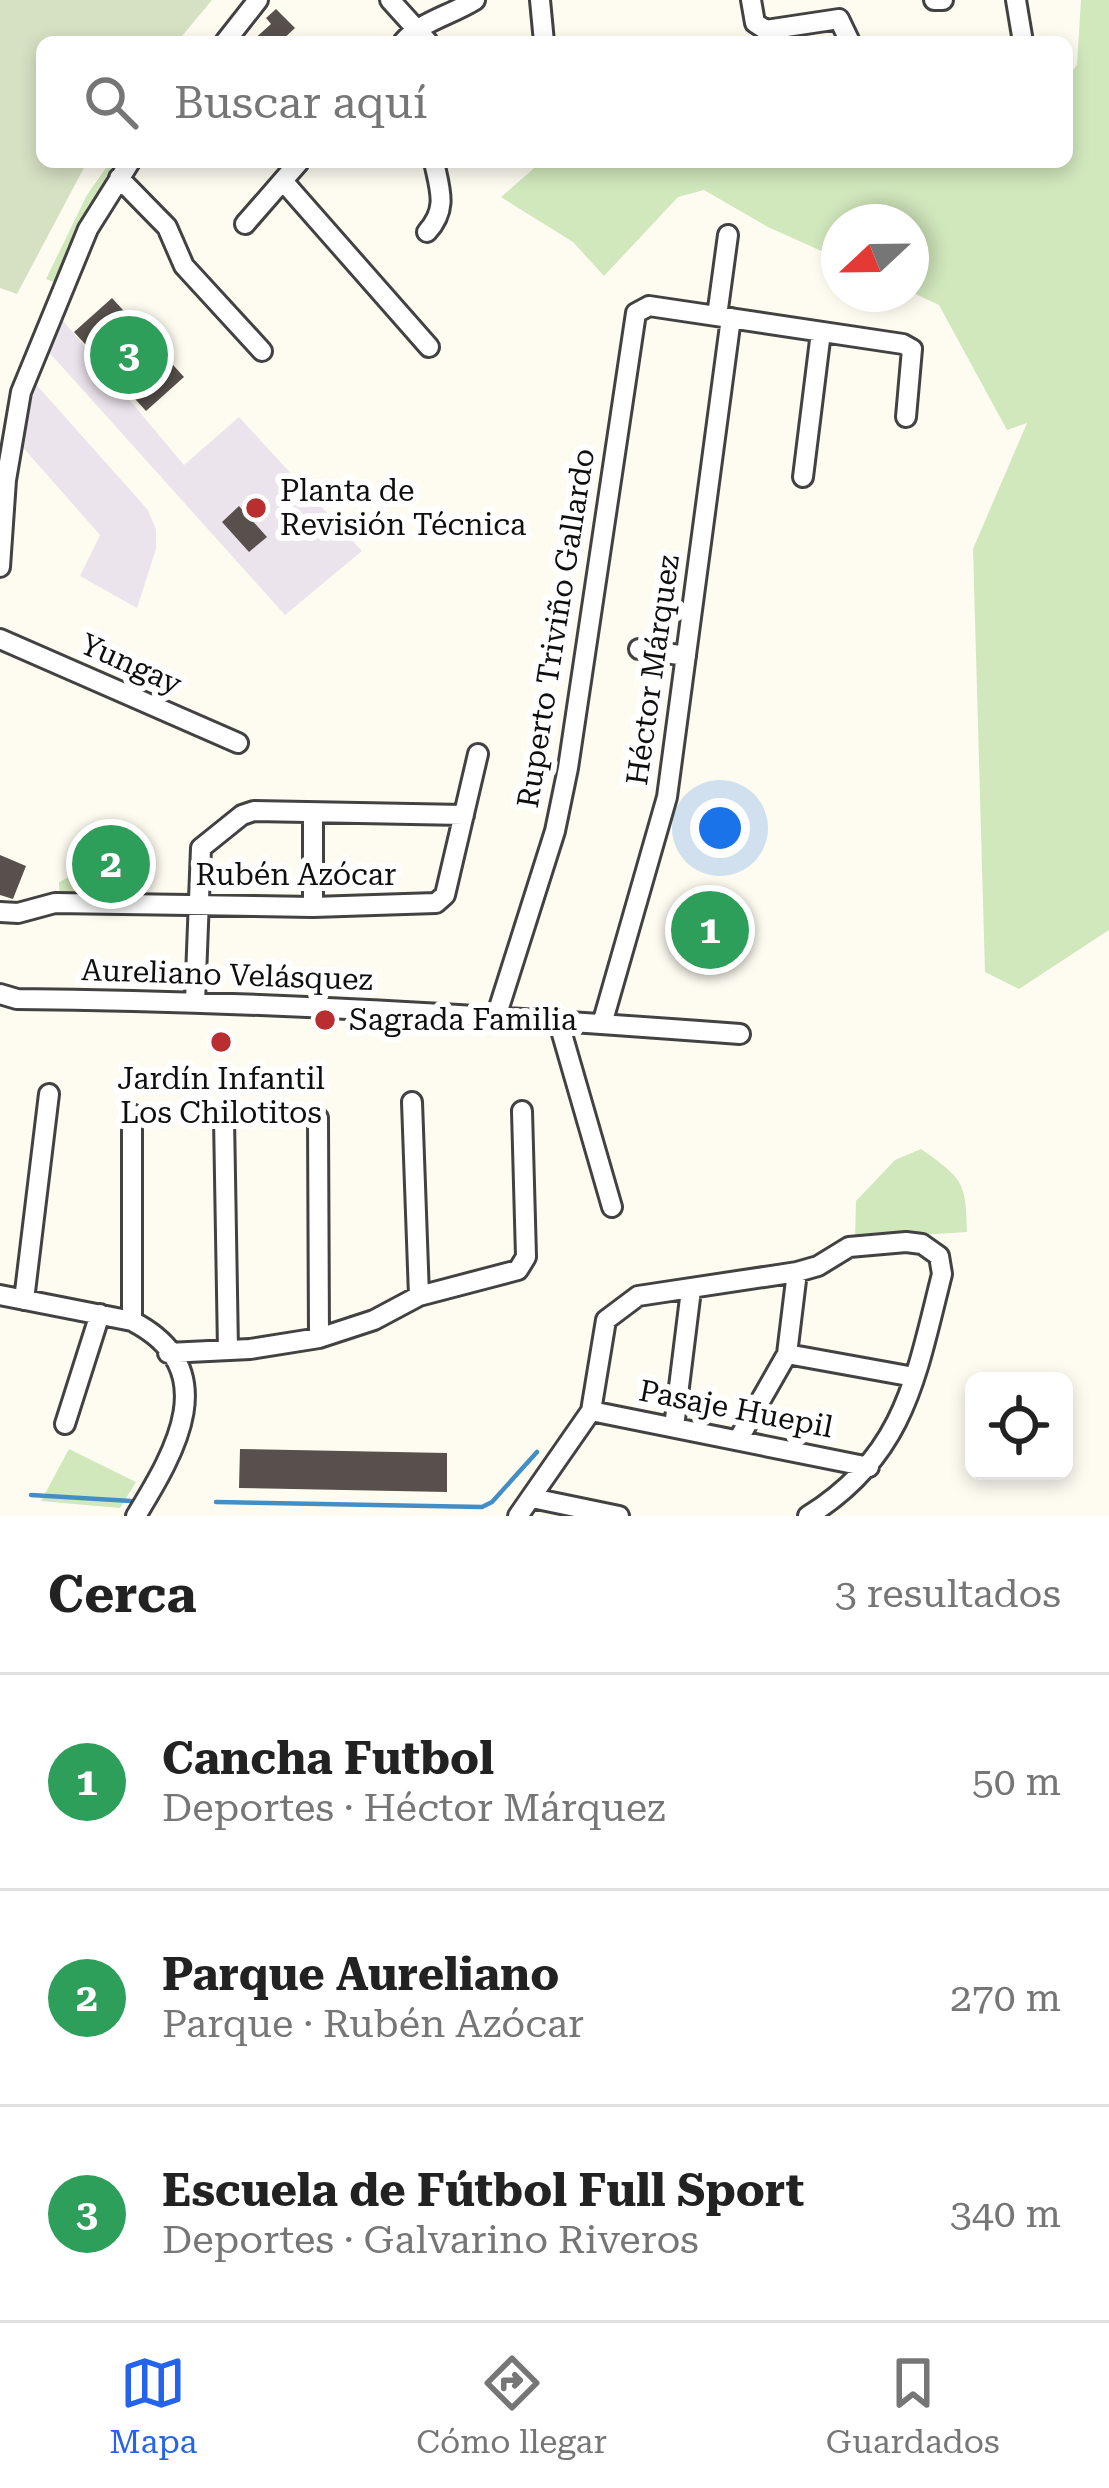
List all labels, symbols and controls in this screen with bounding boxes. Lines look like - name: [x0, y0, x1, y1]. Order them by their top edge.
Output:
- search box: [36, 36, 1073, 168]
- icon: search: [78, 69, 144, 135]
- text: Buscar aquí: [174, 76, 427, 129]
- north arrow: [821, 204, 929, 312]
- pin: 3: [90, 310, 168, 400]
- street label: Ruperto Triviño Gallardo: [510, 446, 601, 810]
- place label: Planta de Revisión Técnica: [280, 473, 526, 542]
- marker: Planta de Revisión Técnica: [243, 495, 269, 521]
- street label: Héctor Márquez: [619, 553, 686, 787]
- street label: Yungay: [75, 626, 187, 701]
- your location: [690, 798, 750, 858]
- pin: 2: [72, 819, 150, 909]
- street label: Rubén Azócar: [196, 857, 396, 892]
- pin: 1: [671, 885, 749, 975]
- street label: Aureliano Velásquez: [81, 952, 373, 997]
- place label: Sagrada Familia: [349, 1002, 577, 1037]
- marker: Sagrada Familia: [312, 1007, 338, 1033]
- marker: Jardín Infantil Los Chilotitos: [208, 1029, 234, 1055]
- place label: Jardín Infantil Los Chilotitos: [117, 1061, 325, 1130]
- map controls: [965, 1372, 1073, 1480]
- button: locate: [965, 1372, 1073, 1480]
- street label: Pasaje Huepil: [636, 1373, 836, 1444]
- text: Cerca: [48, 1565, 197, 1624]
- text: 3 resultados: [835, 1571, 1061, 1617]
- text: Cancha Futbol: [162, 1732, 494, 1785]
- text: 1: [76, 1759, 98, 1805]
- text: 50 m: [972, 1759, 1061, 1805]
- text: Deportes · Héctor Márquez: [162, 1785, 665, 1831]
- text: Parque Aureliano: [162, 1948, 559, 2001]
- text: 2: [76, 1975, 98, 2021]
- text: 270 m: [950, 1975, 1061, 2021]
- text: Parque · Rubén Azócar: [162, 2001, 584, 2047]
- text: Escuela de Fútbol Full Sport: [162, 2164, 804, 2217]
- text: 3: [76, 2191, 98, 2237]
- text: 340 m: [950, 2191, 1061, 2237]
- text: Deportes · Galvarino Riveros: [162, 2217, 699, 2263]
- tab: Mapa: [109, 2350, 197, 2461]
- tab: Cómo llegar: [416, 2350, 607, 2461]
- tab: Guardados: [826, 2350, 1000, 2461]

